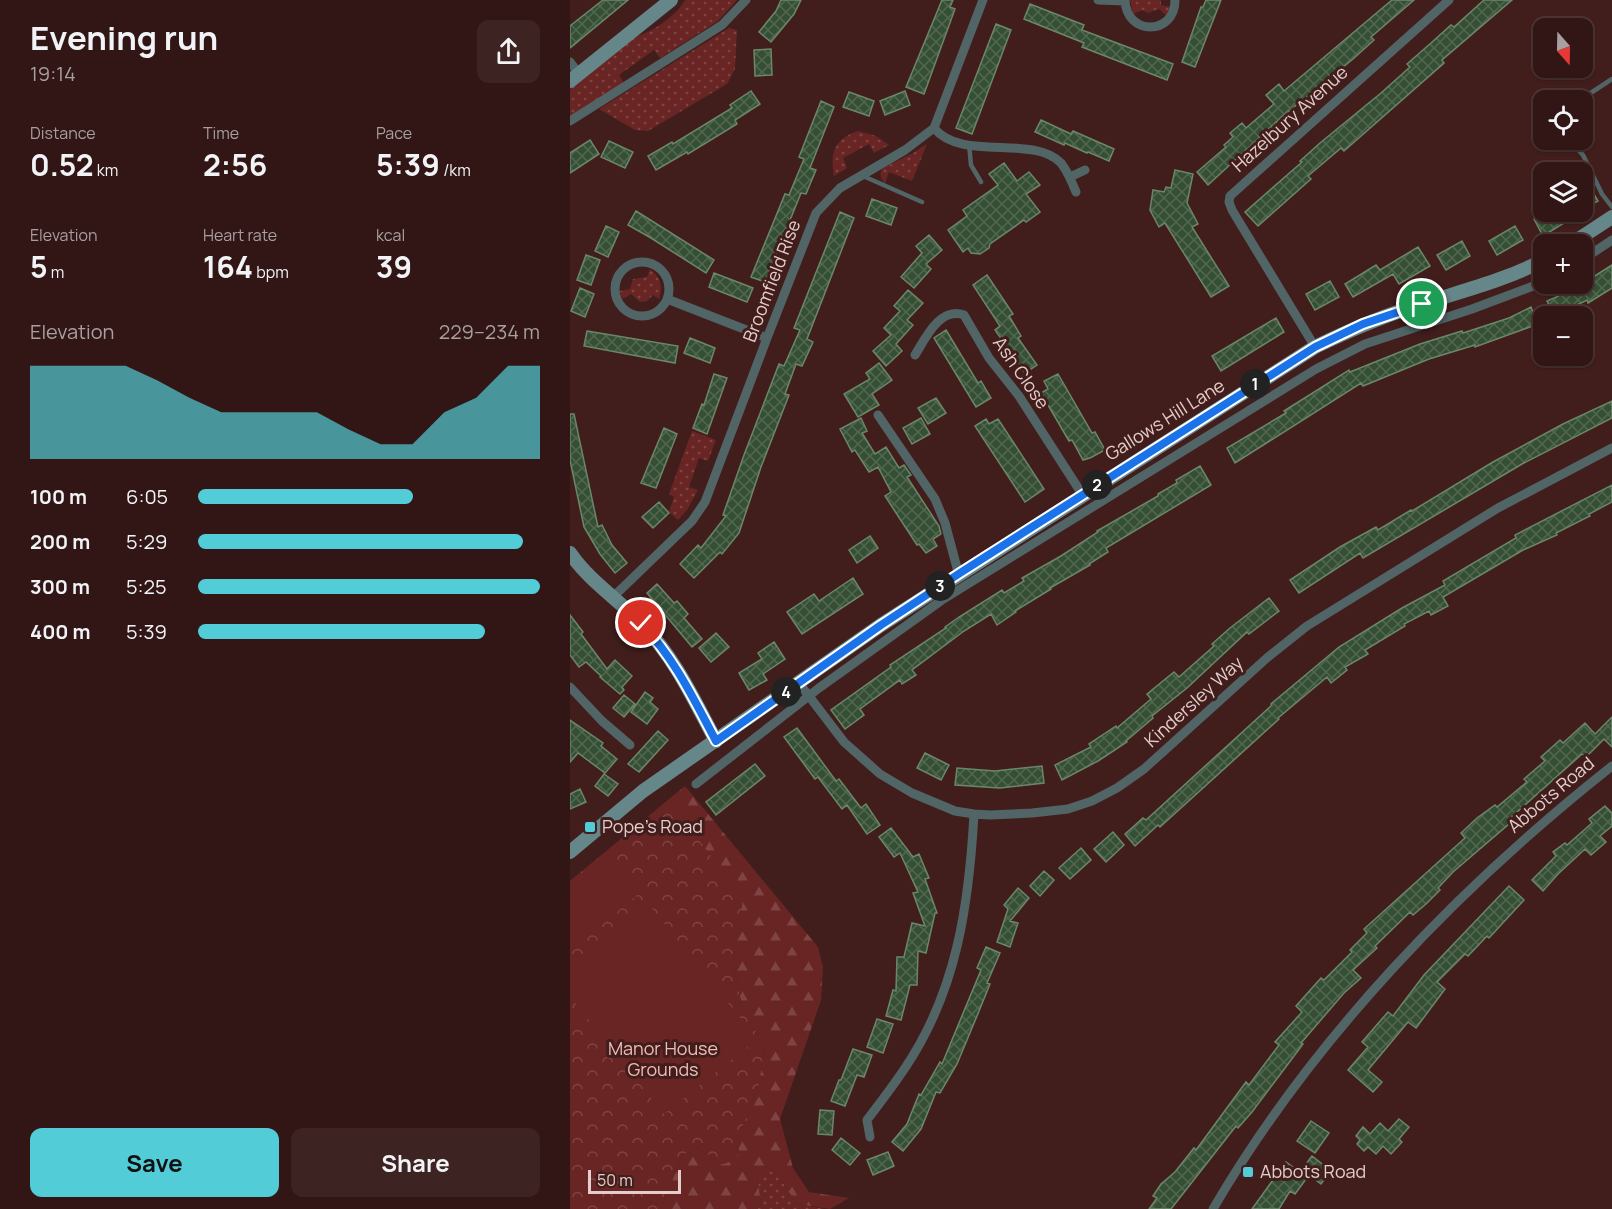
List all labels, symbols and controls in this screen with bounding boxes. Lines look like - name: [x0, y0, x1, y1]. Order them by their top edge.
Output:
- text: Evening run: [30, 15, 218, 60]
- north arrow: [1533, 18, 1593, 78]
- map controls: [1533, 18, 1593, 366]
- button: share: [477, 20, 540, 83]
- text: 19:14: [30, 60, 76, 87]
- street label: Hazelbury Avenue: [1226, 60, 1352, 177]
- button: locate: [1533, 90, 1593, 150]
- text: Distance: [30, 122, 96, 144]
- text: Time: [203, 122, 239, 144]
- text: Pace: [376, 122, 412, 144]
- text: 0.52: [30, 144, 94, 185]
- text: 2:56: [203, 144, 267, 185]
- text: 5:39: [376, 144, 440, 185]
- text: km: [94, 159, 118, 181]
- text: /km: [440, 159, 471, 181]
- button: layers: [1533, 162, 1593, 222]
- street label: Broomfield Rise: [737, 216, 805, 345]
- text: Elevation: [30, 224, 98, 246]
- text: Heart rate: [203, 224, 277, 246]
- text: kcal: [376, 224, 405, 246]
- button: +: [1533, 234, 1593, 294]
- text: 5: [30, 246, 48, 287]
- text: 164: [203, 246, 253, 287]
- text: 39: [376, 246, 412, 287]
- text: m: [48, 261, 64, 283]
- text: bpm: [253, 261, 289, 283]
- pin: [1396, 278, 1447, 329]
- icon: arrive: [1405, 287, 1438, 320]
- button: −: [1533, 306, 1593, 366]
- text: Elevation: [30, 318, 114, 345]
- text: 229–234 m: [439, 318, 540, 345]
- street label: Ash Close: [988, 332, 1055, 413]
- pin: 1: [1240, 369, 1270, 399]
- street label: Gallows Hill Lane: [1100, 373, 1229, 466]
- text: 1: [1251, 373, 1259, 395]
- pin: 2: [1082, 470, 1112, 500]
- text: 2: [1092, 474, 1102, 496]
- text: 100 m: [30, 483, 87, 510]
- text: 6:05: [126, 483, 168, 510]
- text: 200 m: [30, 528, 90, 555]
- text: 5:29: [126, 528, 167, 555]
- pin: 3: [925, 571, 955, 601]
- text: 300 m: [30, 573, 90, 600]
- text: 5:25: [126, 573, 166, 600]
- text: 3: [935, 575, 945, 597]
- pin: [615, 597, 666, 648]
- icon: check: [624, 606, 657, 639]
- text: 400 m: [30, 618, 90, 645]
- text: 5:39: [126, 618, 167, 645]
- street label: Kindersley Way: [1139, 650, 1248, 752]
- pin: 4: [771, 677, 801, 707]
- text: 4: [781, 681, 791, 703]
- street label: Abbots Road: [1502, 751, 1599, 838]
- place label: Pope's Road: [602, 814, 703, 838]
- marker: Pope's Road: [583, 820, 597, 834]
- park label: Manor House Grounds: [608, 1036, 718, 1081]
- button: Save: [30, 1128, 279, 1197]
- button: Share: [291, 1128, 540, 1197]
- place label: Abbots Road: [1260, 1159, 1366, 1183]
- marker: Abbots Road: [1241, 1165, 1255, 1179]
- scale bar: [588, 1167, 681, 1194]
- text: 50 m: [597, 1169, 633, 1191]

